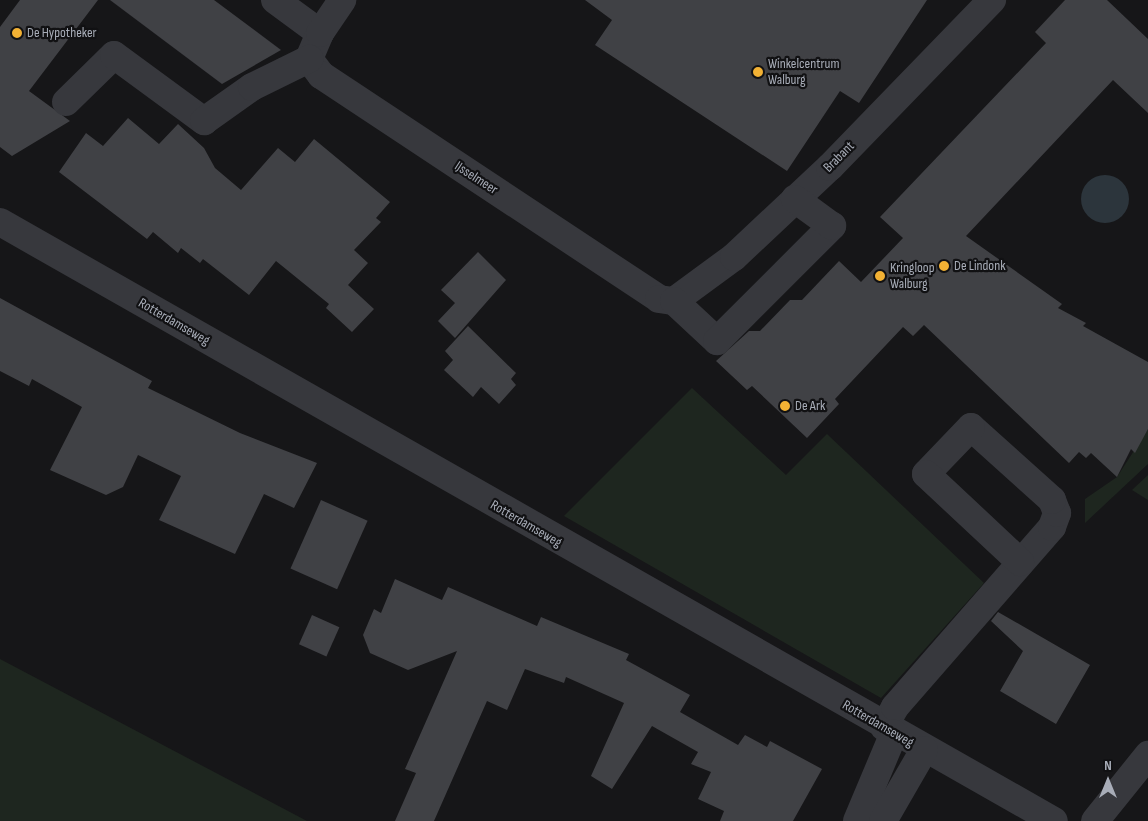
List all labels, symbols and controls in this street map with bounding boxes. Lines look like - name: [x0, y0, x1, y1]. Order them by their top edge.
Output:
- place label: De Hypotheker: [27, 25, 97, 41]
- marker: De Hypotheker: [11, 27, 23, 39]
- place label: Winkelcentrum Walburg: [768, 56, 839, 88]
- marker: Winkelcentrum Walburg: [752, 66, 764, 78]
- street label: Brabant: [820, 138, 858, 176]
- street label: IJsselmeer: [451, 158, 501, 198]
- place label: De Lindonk: [954, 258, 1006, 274]
- place label: Kringloop Walburg: [890, 260, 934, 292]
- marker: De Lindonk: [938, 260, 950, 272]
- marker: Kringloop Walburg: [874, 270, 886, 282]
- street label: Rotterdamseweg: [135, 295, 213, 349]
- place label: De Ark: [795, 398, 825, 414]
- marker: De Ark: [779, 400, 791, 412]
- street label: Rotterdamseweg: [487, 497, 565, 551]
- street label: Rotterdamseweg: [839, 697, 917, 751]
- north arrow: [1083, 756, 1133, 806]
- text: N: [1104, 757, 1112, 774]

